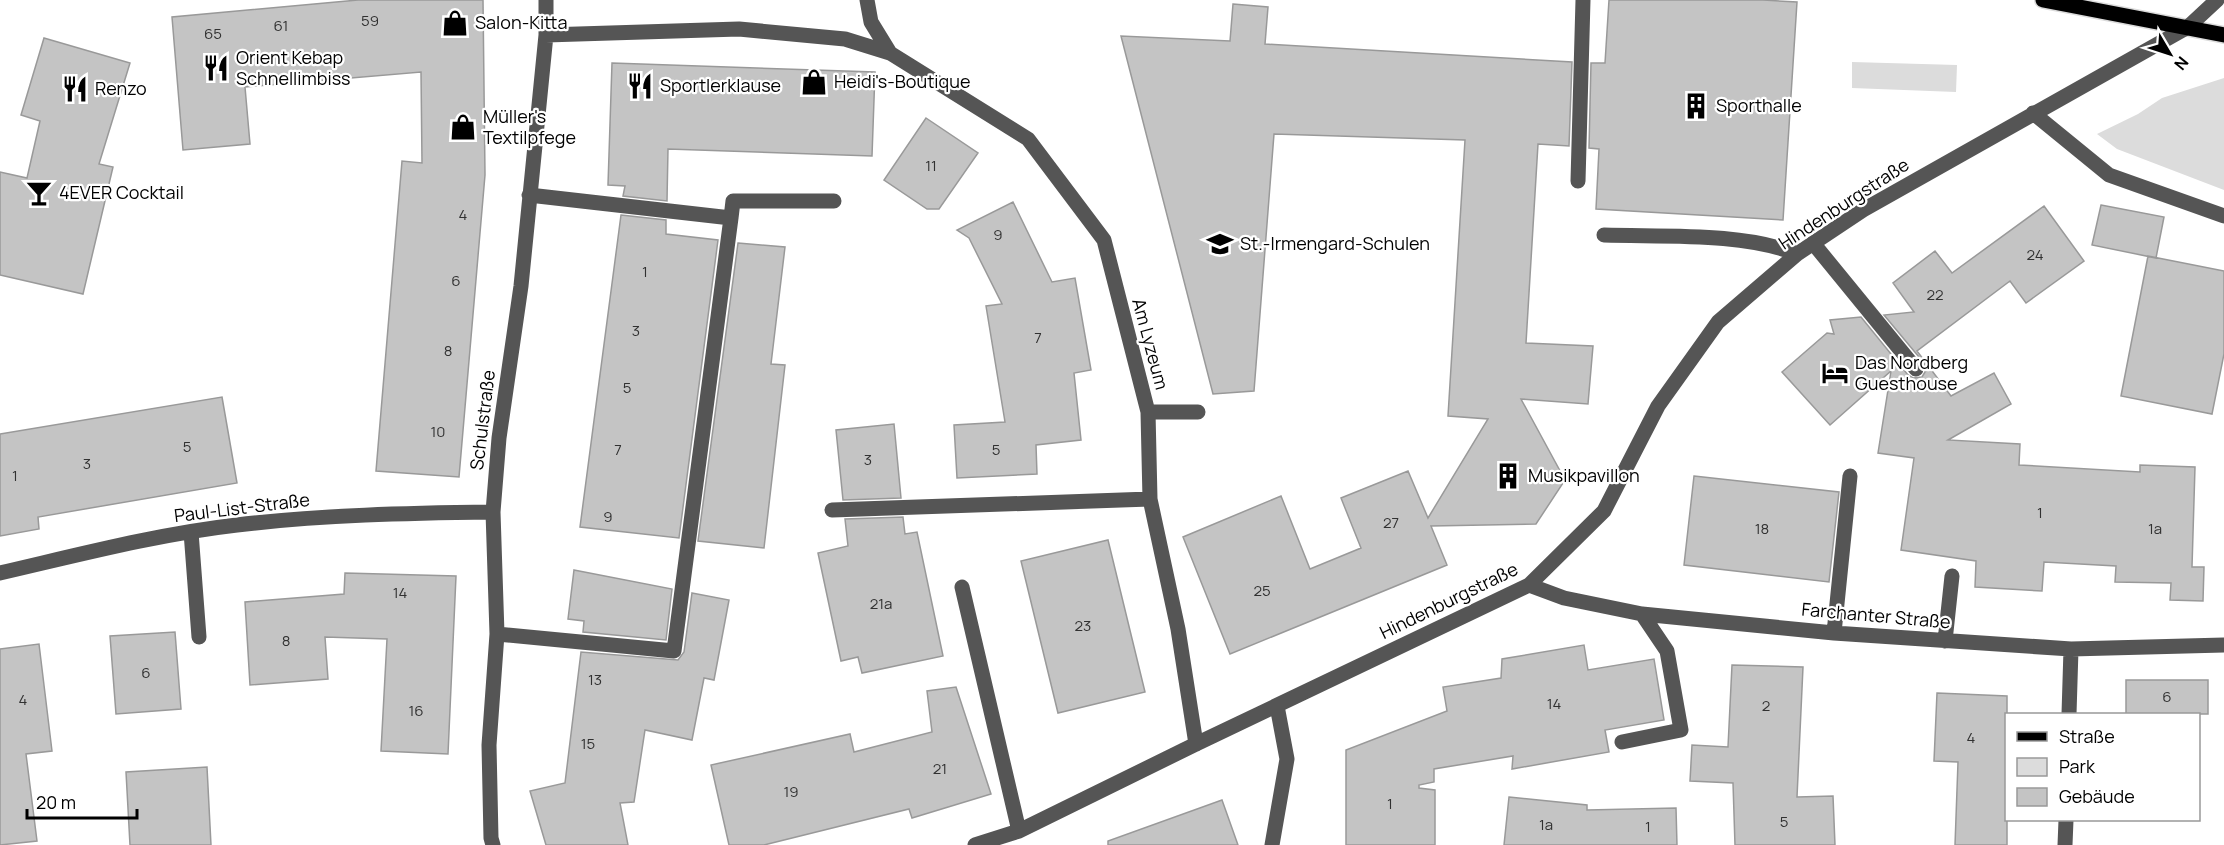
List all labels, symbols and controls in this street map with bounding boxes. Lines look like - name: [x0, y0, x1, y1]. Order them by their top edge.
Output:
- shop icon: Salon-Kitta: [440, 8, 470, 38]
- house number: 59: [361, 10, 379, 31]
- place label: Salon-Kitta: [475, 10, 567, 34]
- house number: 61: [274, 15, 288, 36]
- house number: 65: [204, 23, 222, 44]
- north arrow: [2140, 24, 2200, 84]
- place label: Orient Kebap Schnellimbiss: [236, 45, 351, 90]
- text: N: [2169, 52, 2194, 75]
- restaurant icon: Orient Kebap Schnellimbiss: [201, 53, 231, 83]
- shop icon: Heidi's-Boutique: [799, 67, 829, 97]
- place label: Heidi's-Boutique: [834, 69, 970, 93]
- restaurant icon: Sportlerklause: [625, 71, 655, 101]
- place label: Sportlerklause: [660, 73, 781, 97]
- restaurant icon: Renzo: [60, 74, 90, 104]
- place label: Renzo: [95, 76, 147, 100]
- building icon: Sporthalle: [1681, 91, 1711, 121]
- place label: Sporthalle: [1716, 93, 1802, 117]
- place label: Müller's Textilpfege: [483, 104, 576, 149]
- shop icon: Müller's Textilpfege: [448, 112, 478, 142]
- street label: Hindenburgstraße: [1774, 152, 1913, 254]
- house number: 11: [925, 155, 937, 176]
- bar icon: 4EVER Cocktail: [24, 178, 54, 208]
- place label: 4EVER Cocktail: [59, 180, 184, 204]
- house number: 4: [459, 204, 468, 225]
- house number: 9: [993, 224, 1003, 245]
- school or university icon: St.-Irmengard-Schulen: [1205, 229, 1235, 259]
- place label: St.-Irmengard-Schulen: [1240, 231, 1430, 255]
- house number: 24: [2026, 244, 2044, 265]
- house number: 1: [642, 261, 648, 282]
- house number: 6: [451, 270, 461, 291]
- house number: 22: [1926, 284, 1944, 305]
- street label: Am Lyzeum: [1127, 296, 1175, 392]
- house number: 3: [632, 320, 640, 341]
- house number: 7: [1034, 327, 1042, 348]
- house number: 8: [444, 340, 452, 361]
- place label: Das Nordberg Guesthouse: [1855, 350, 1968, 395]
- hotel icon: Das Nordberg Guesthouse: [1820, 358, 1850, 388]
- street label: Schulstraße: [464, 368, 500, 471]
- house number: 5: [623, 377, 631, 398]
- house number: 10: [431, 421, 446, 442]
- house number: 5: [183, 436, 191, 457]
- house number: 7: [614, 439, 622, 460]
- house number: 5: [992, 439, 1000, 460]
- house number: 3: [864, 449, 872, 470]
- house number: 3: [83, 453, 91, 474]
- building icon: Musikpavillon: [1493, 461, 1523, 491]
- place label: Musikpavillon: [1528, 463, 1640, 487]
- house number: 1: [12, 465, 18, 486]
- street label: Paul-List-Straße: [173, 487, 311, 527]
- house number: 1: [2037, 502, 2043, 523]
- house number: 9: [603, 506, 613, 527]
- house number: 27: [1383, 512, 1399, 533]
- house number: 18: [1755, 518, 1769, 539]
- house number: 1a: [2148, 518, 2162, 539]
- street label: Hindenburgstraße: [1375, 556, 1522, 644]
- house number: 25: [1253, 580, 1271, 601]
- house number: 14: [393, 582, 407, 603]
- house number: 21a: [870, 593, 892, 614]
- street label: Farchanter Straße: [1801, 597, 1952, 633]
- house number: 23: [1075, 615, 1091, 636]
- house number: 8: [282, 630, 290, 651]
- house number: 6: [141, 662, 151, 683]
- house number: 13: [588, 669, 602, 690]
- house number: 6: [2162, 686, 2172, 707]
- house number: 4: [19, 689, 28, 710]
- house number: 14: [1547, 693, 1561, 714]
- house number: 2: [1762, 695, 1770, 716]
- house number: 16: [408, 700, 424, 721]
- legend: [2005, 713, 2200, 821]
- text: Straße: [2059, 724, 2115, 748]
- house number: 4: [1967, 727, 1976, 748]
- house number: 15: [581, 733, 595, 754]
- text: Park: [2059, 754, 2096, 778]
- house number: 21: [933, 758, 947, 779]
- house number: 19: [783, 781, 799, 802]
- scale bar: [27, 782, 136, 820]
- text: Gebäude: [2059, 784, 2135, 808]
- text: 20 m: [36, 790, 76, 814]
- house number: 1: [1387, 793, 1393, 814]
- house number: 5: [1780, 811, 1788, 832]
- house number: 1a: [1539, 814, 1553, 835]
- house number: 1: [1645, 816, 1651, 837]

